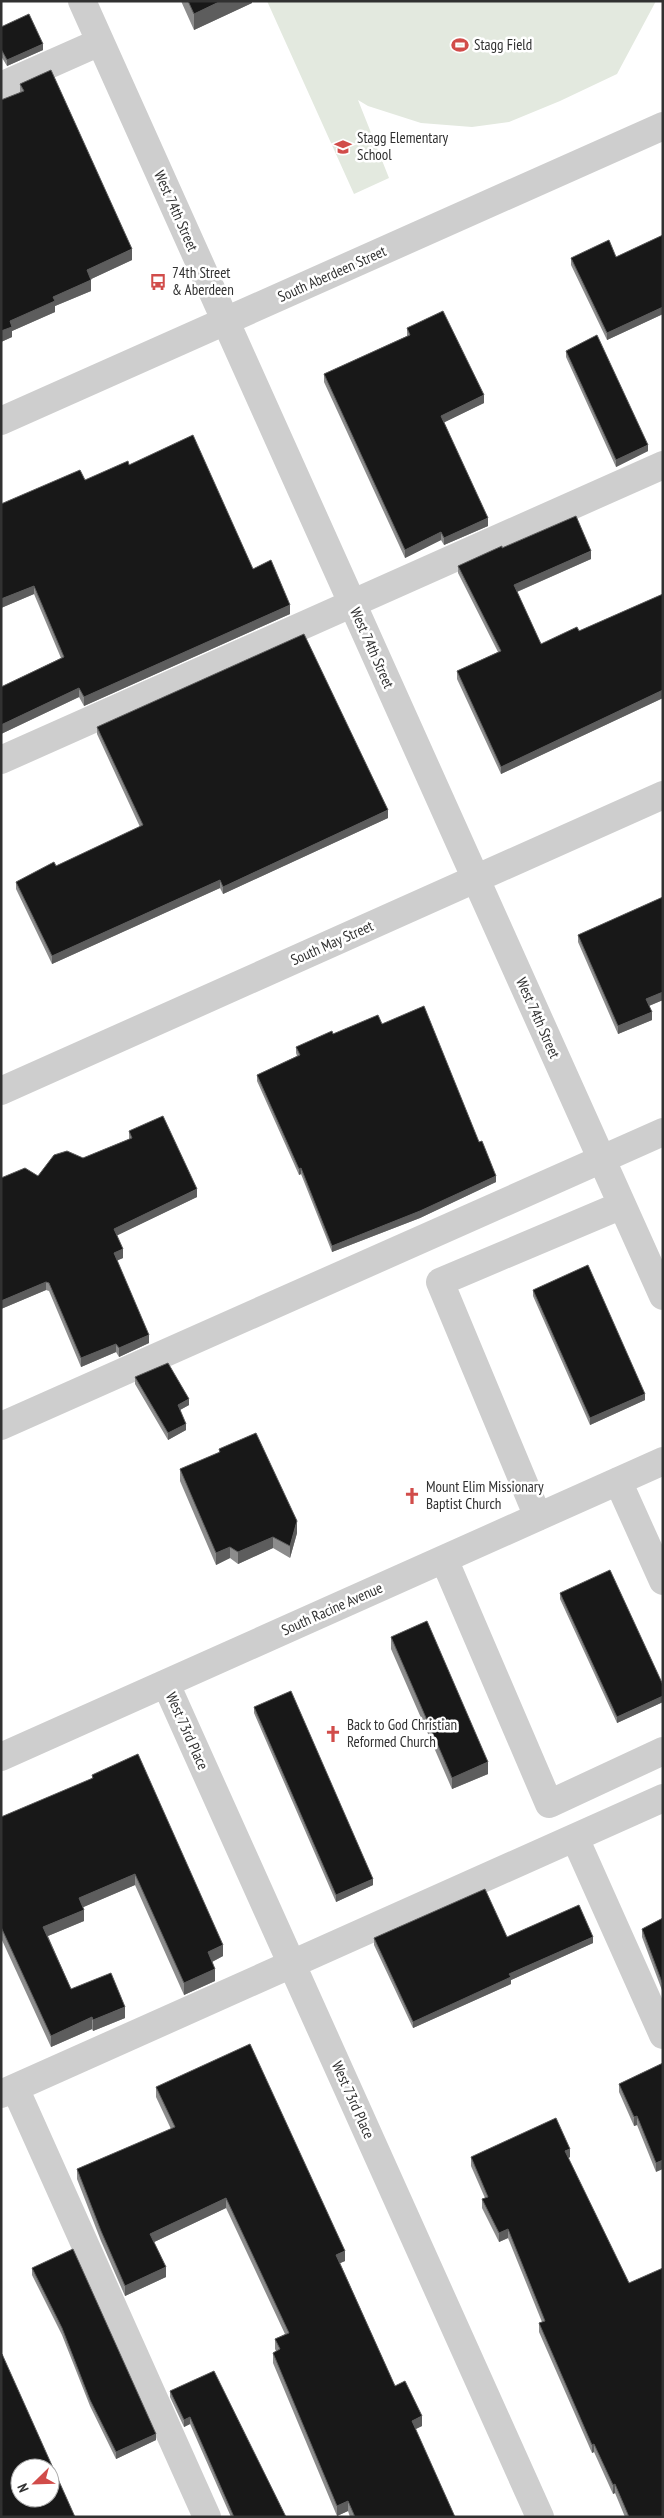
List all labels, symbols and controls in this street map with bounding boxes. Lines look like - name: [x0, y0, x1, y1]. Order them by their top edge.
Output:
- sports icon: Stagg Field: [450, 35, 470, 55]
- place label: Stagg Field: [474, 35, 532, 54]
- place label: Stagg Elementary School: [357, 128, 449, 164]
- school or university icon: Stagg Elementary School: [333, 137, 353, 157]
- street label: West 74th Street: [150, 167, 203, 254]
- street label: South Aberdeen Street: [275, 241, 389, 306]
- place label: 74th Street & Aberdeen: [172, 263, 234, 299]
- bus stop icon: 74th Street & Aberdeen: [148, 272, 168, 292]
- street label: West 74th Street: [346, 604, 399, 691]
- street label: South May Street: [288, 916, 376, 969]
- street label: West 74th Street: [512, 974, 565, 1061]
- place label: Mount Elim Missionary Baptist Church: [426, 1477, 544, 1513]
- church icon: Mount Elim Missionary Baptist Church: [402, 1486, 422, 1506]
- street label: South Racine Avenue: [278, 1578, 385, 1639]
- street label: West 73rd Place: [162, 1689, 213, 1773]
- place label: Back to God Christian Reformed Church: [347, 1715, 457, 1751]
- church icon: Back to God Christian Reformed Church: [323, 1724, 343, 1744]
- street label: West 73rd Place: [328, 2058, 379, 2142]
- north arrow: [10, 2458, 60, 2508]
- text: N: [13, 2481, 33, 2495]

